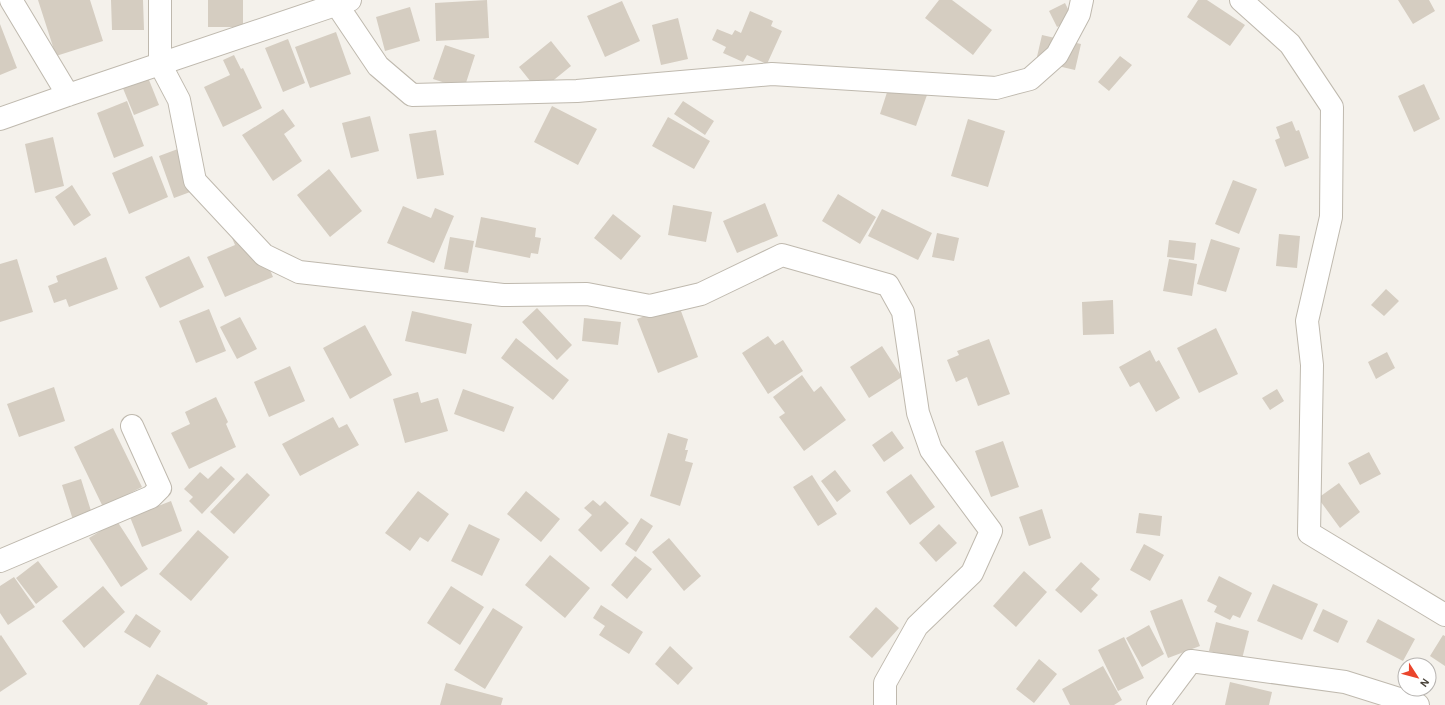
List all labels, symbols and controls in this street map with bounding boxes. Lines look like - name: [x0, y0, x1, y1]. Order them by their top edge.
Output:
- north arrow: [1397, 657, 1437, 697]
- text: N: [1418, 676, 1431, 689]

